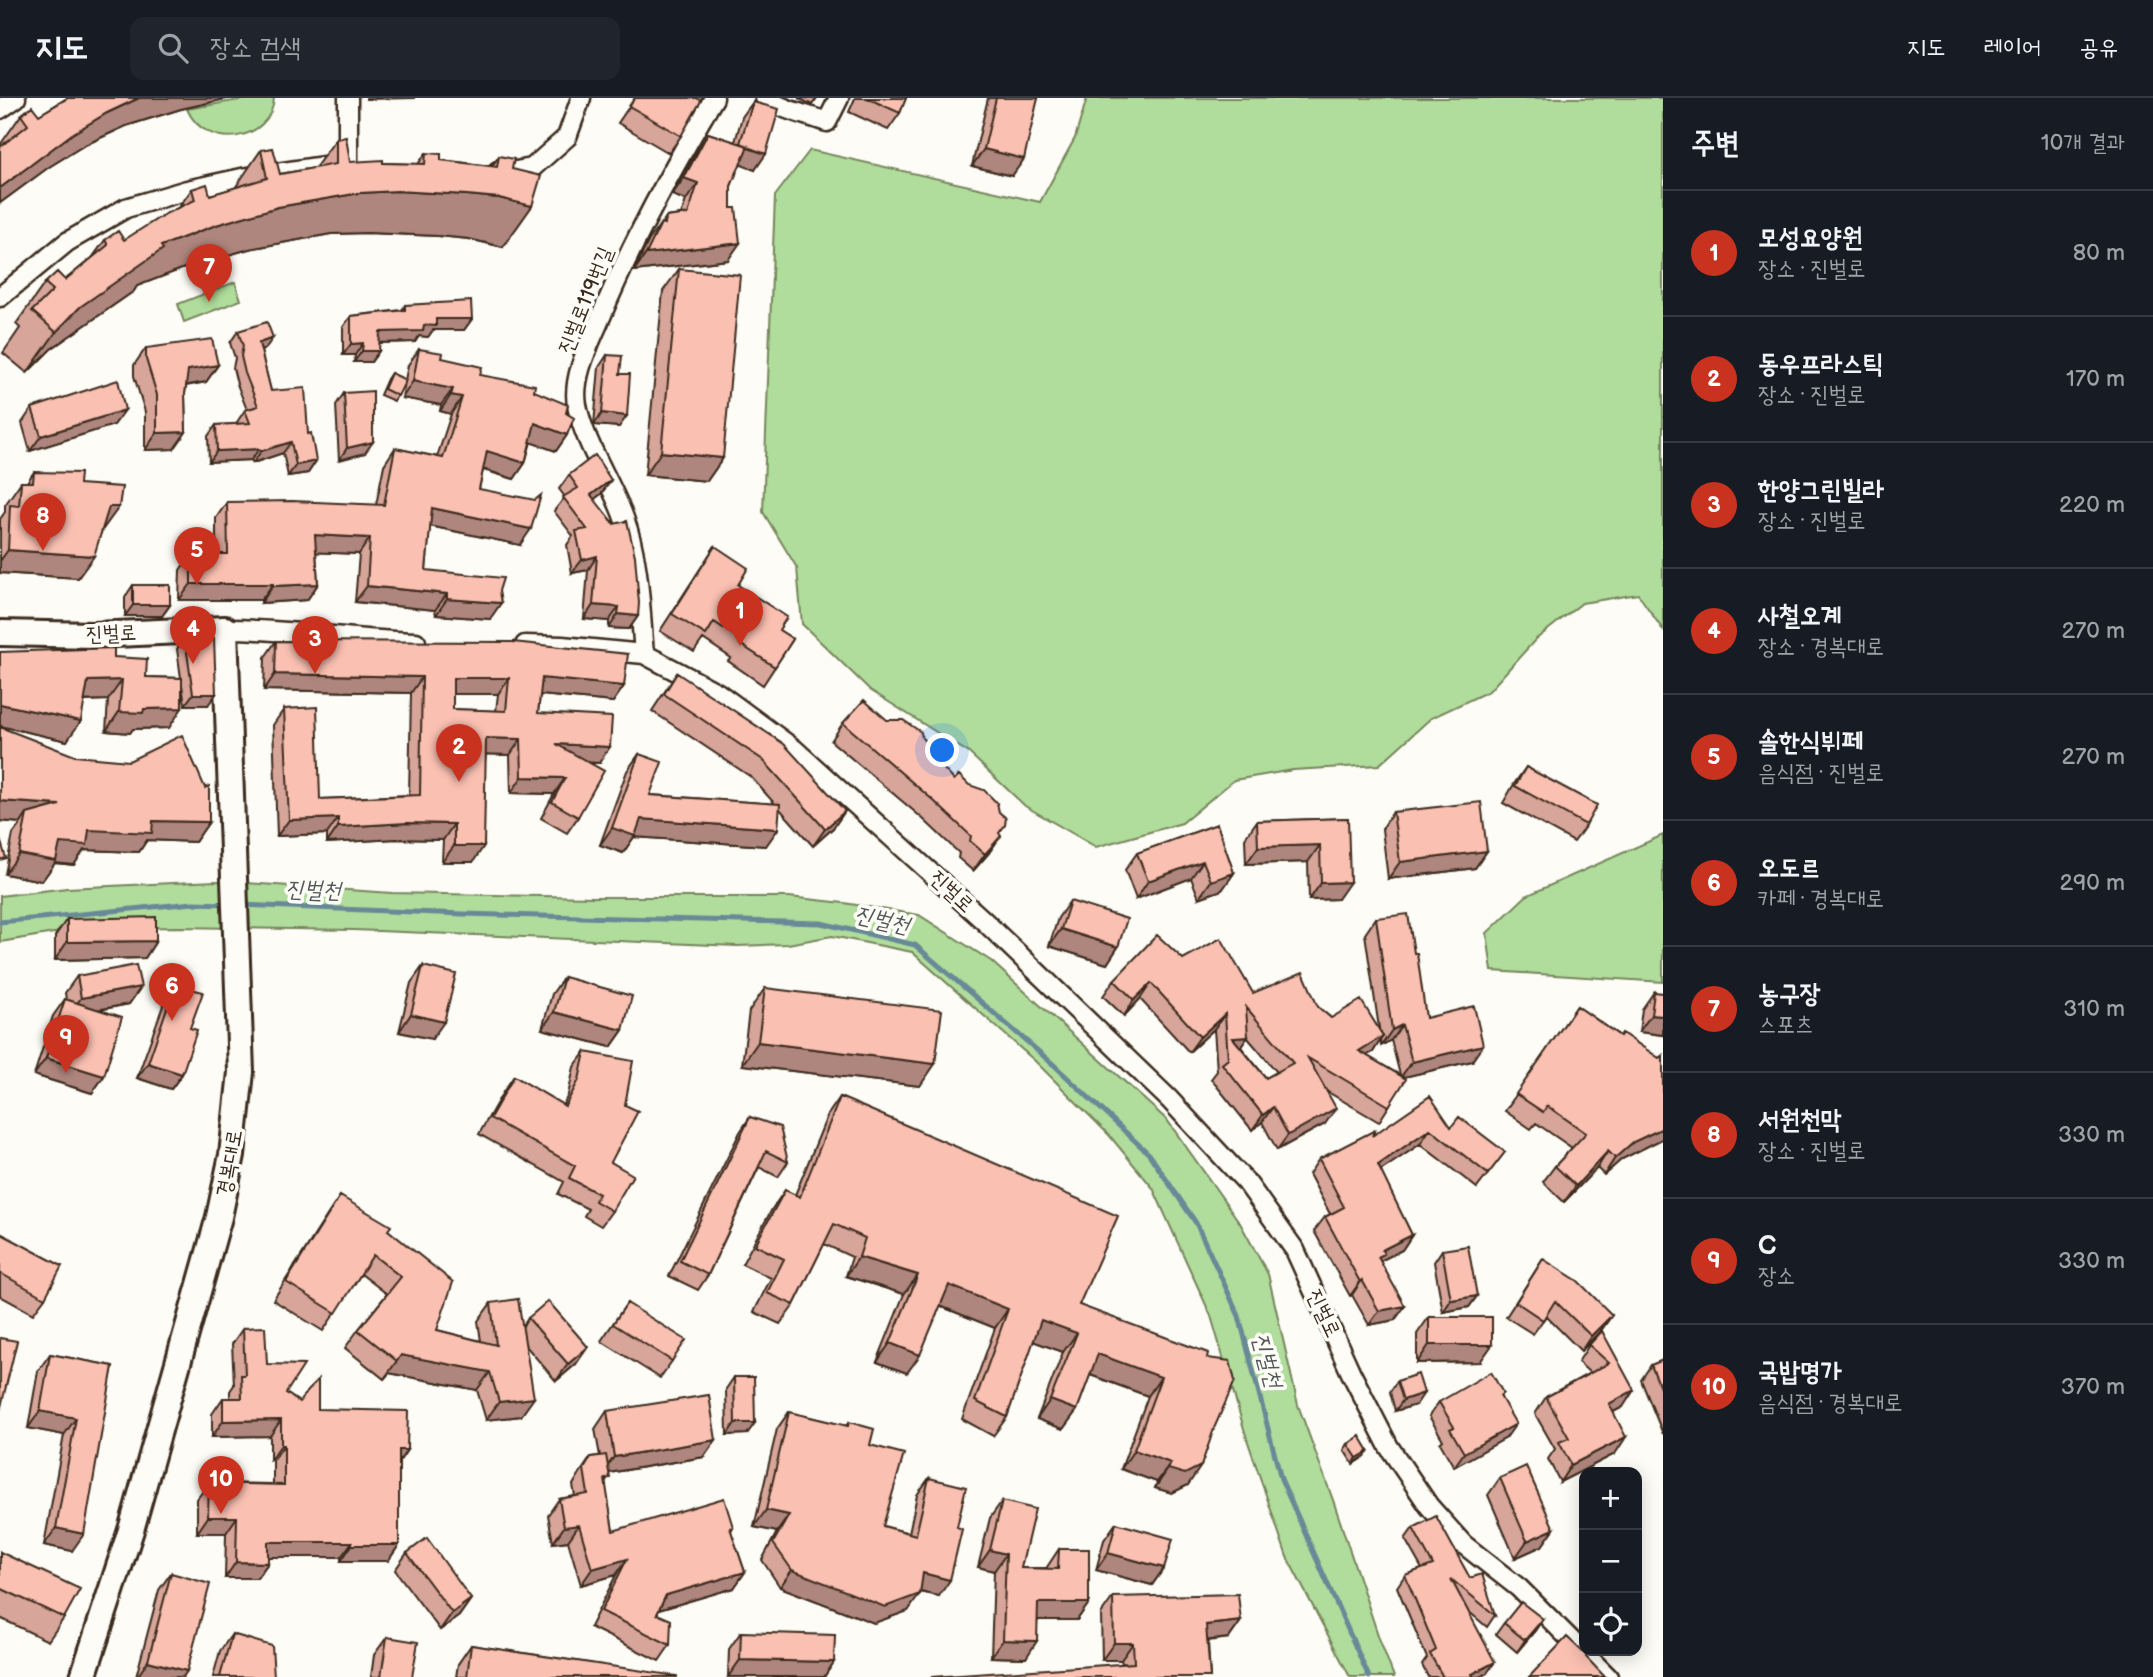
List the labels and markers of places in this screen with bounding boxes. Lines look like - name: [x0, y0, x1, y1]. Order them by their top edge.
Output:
- pin: 7: [186, 244, 232, 302]
- pin: 8: [20, 493, 66, 551]
- pin: 5: [174, 527, 220, 585]
- pin: 1: [717, 588, 763, 646]
- pin: 4: [170, 606, 216, 664]
- pin: 3: [292, 616, 338, 674]
- pin: 2: [436, 724, 482, 782]
- pin: 6: [149, 963, 195, 1021]
- pin: 9: [43, 1015, 89, 1073]
- pin: 10: [198, 1456, 244, 1514]

